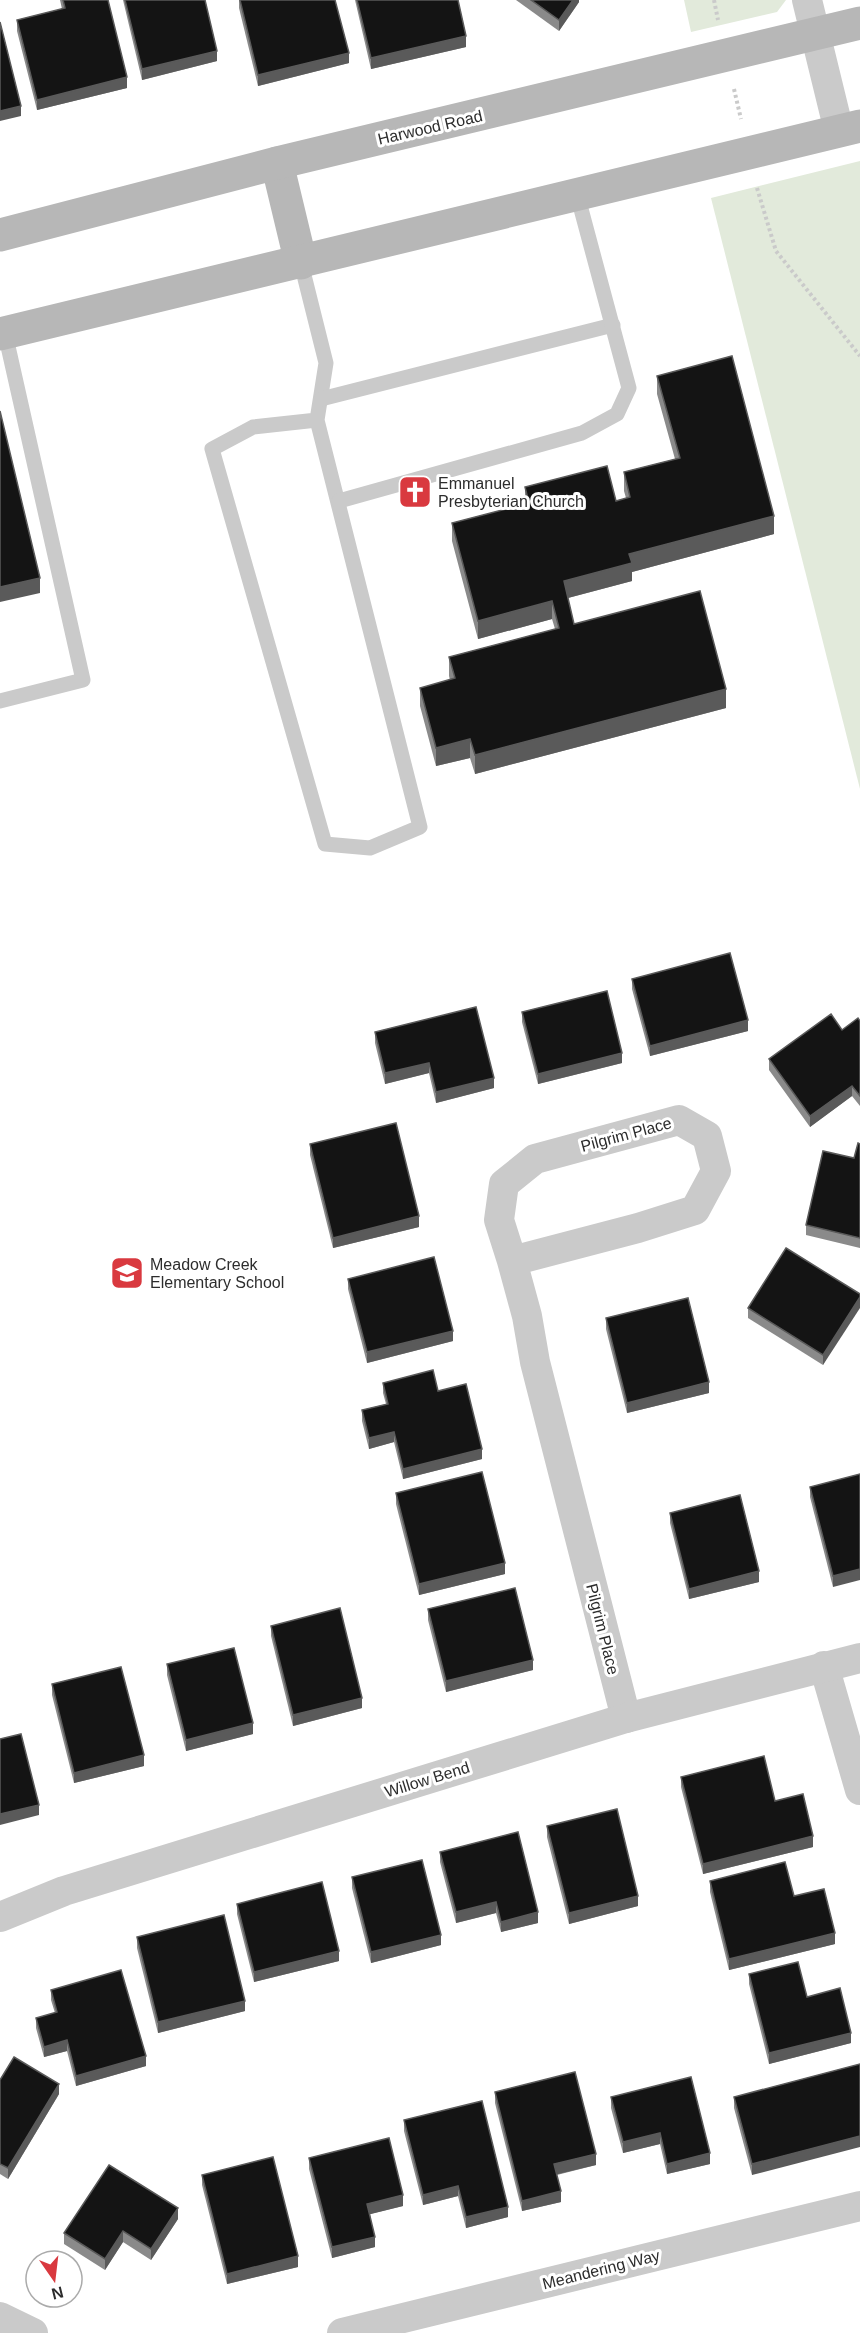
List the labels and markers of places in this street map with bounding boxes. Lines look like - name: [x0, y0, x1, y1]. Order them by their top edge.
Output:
- church icon: Emmanuel Presbyterian Church: [397, 474, 433, 510]
- place label: Emmanuel Presbyterian Church: [438, 475, 584, 510]
- school or university icon: Meadow Creek Elementary School: [109, 1255, 145, 1291]
- place label: Meadow Creek Elementary School: [150, 1256, 284, 1291]

